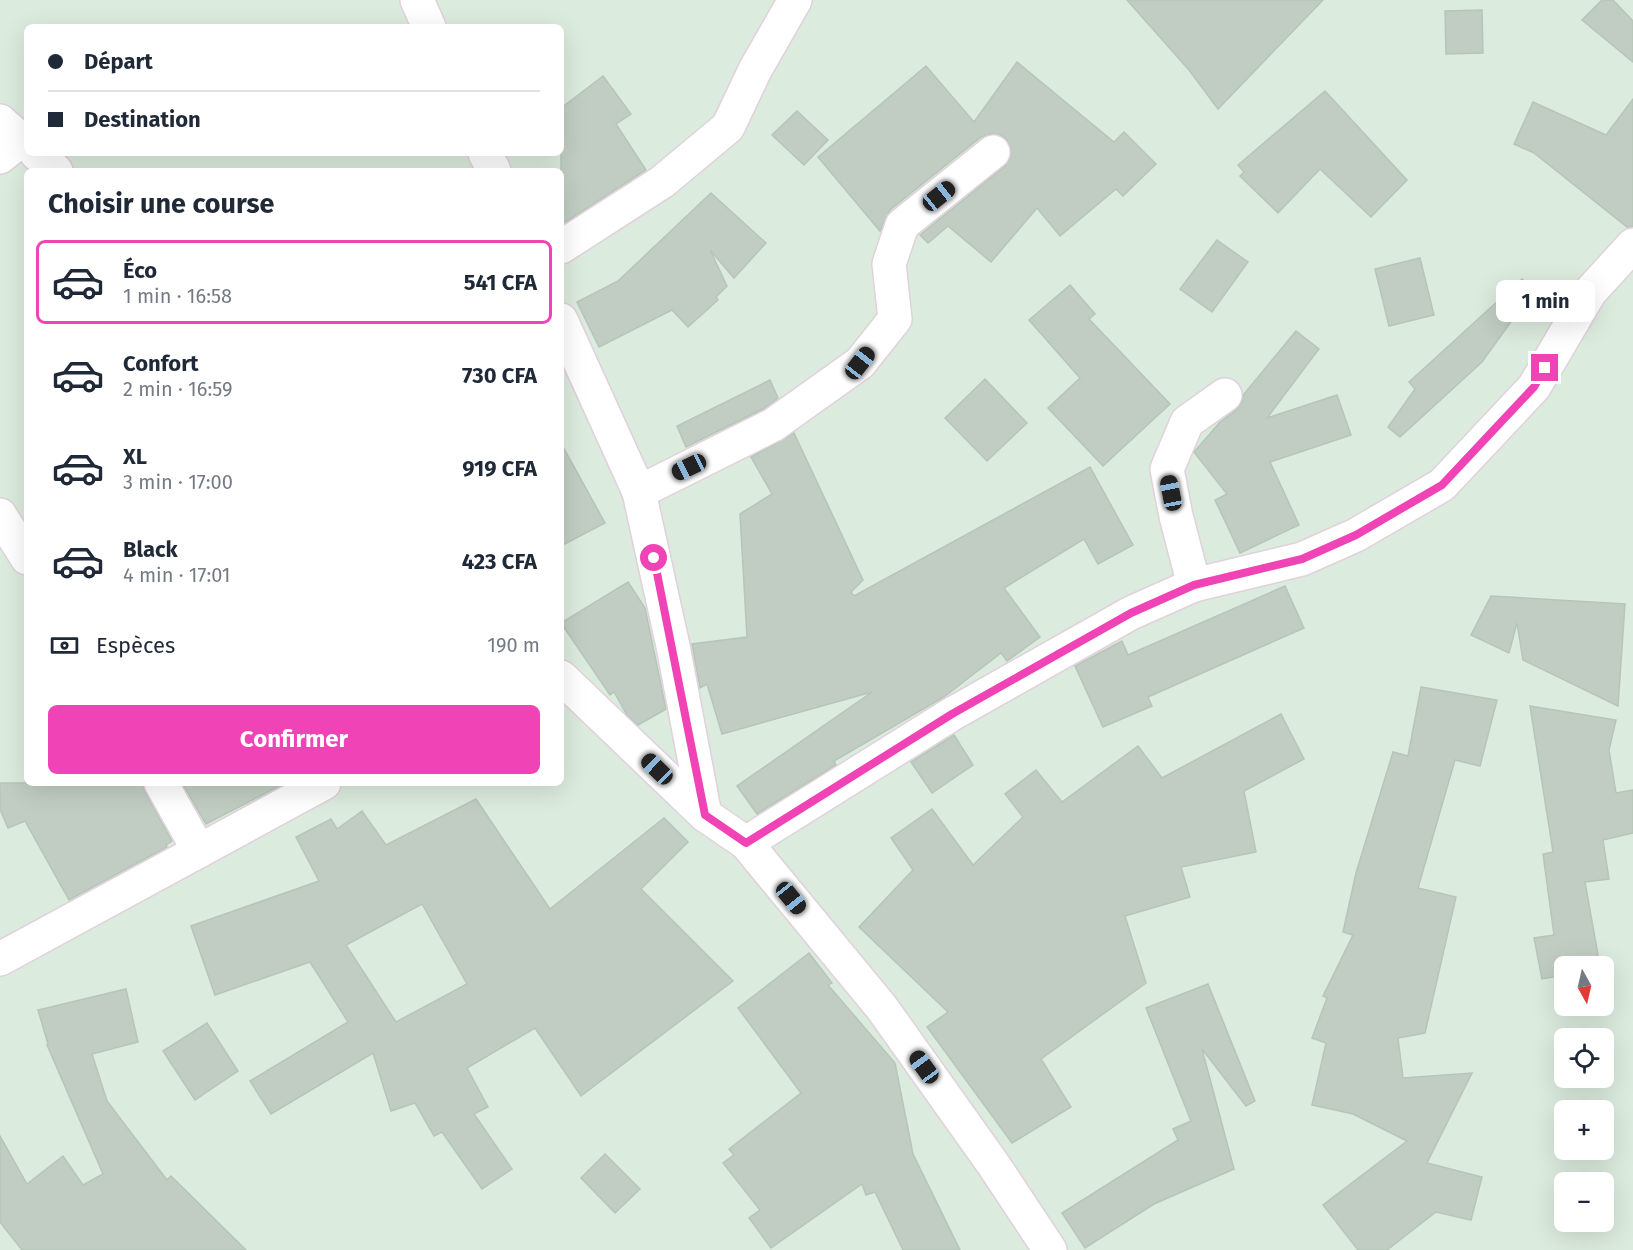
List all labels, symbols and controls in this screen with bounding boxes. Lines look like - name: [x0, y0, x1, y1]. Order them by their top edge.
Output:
- text: Départ: [84, 48, 153, 75]
- text: Destination: [84, 106, 201, 133]
- car: [919, 178, 959, 214]
- text: Choisir une course: [48, 188, 274, 220]
- icon: car: [51, 255, 105, 309]
- text: Éco: [123, 257, 157, 284]
- text: 541 CFA: [464, 269, 537, 296]
- callout: 1 min: [1496, 281, 1594, 323]
- text: 1 min · 16:58: [123, 284, 232, 308]
- text: 1 min: [1521, 289, 1570, 313]
- car: [842, 343, 878, 383]
- icon: car: [51, 348, 105, 402]
- text: Confort: [123, 350, 199, 377]
- route end: [1531, 354, 1558, 381]
- text: 730 CFA: [462, 362, 537, 389]
- text: 2 min · 16:59: [123, 377, 233, 401]
- icon: car: [51, 441, 105, 495]
- text: XL: [123, 443, 147, 470]
- car: [669, 451, 709, 483]
- text: 919 CFA: [462, 455, 537, 482]
- text: 3 min · 17:00: [123, 470, 233, 494]
- car: [1159, 474, 1183, 512]
- icon: car: [51, 534, 105, 588]
- text: Black: [123, 536, 178, 563]
- route start: [640, 544, 667, 571]
- text: 423 CFA: [462, 548, 537, 575]
- text: 4 min · 17:01: [123, 563, 231, 587]
- icon: cash: [48, 629, 81, 662]
- text: Espèces: [96, 632, 175, 659]
- text: 190 m: [487, 633, 540, 657]
- button: Confirmer: [48, 705, 540, 774]
- car: [638, 750, 676, 788]
- car: [773, 878, 809, 918]
- north arrow: [1554, 956, 1614, 1016]
- map controls: [1554, 956, 1614, 1232]
- button: locate: [1554, 1028, 1614, 1088]
- car: [906, 1047, 942, 1087]
- button: +: [1554, 1100, 1614, 1160]
- button: −: [1554, 1172, 1614, 1232]

